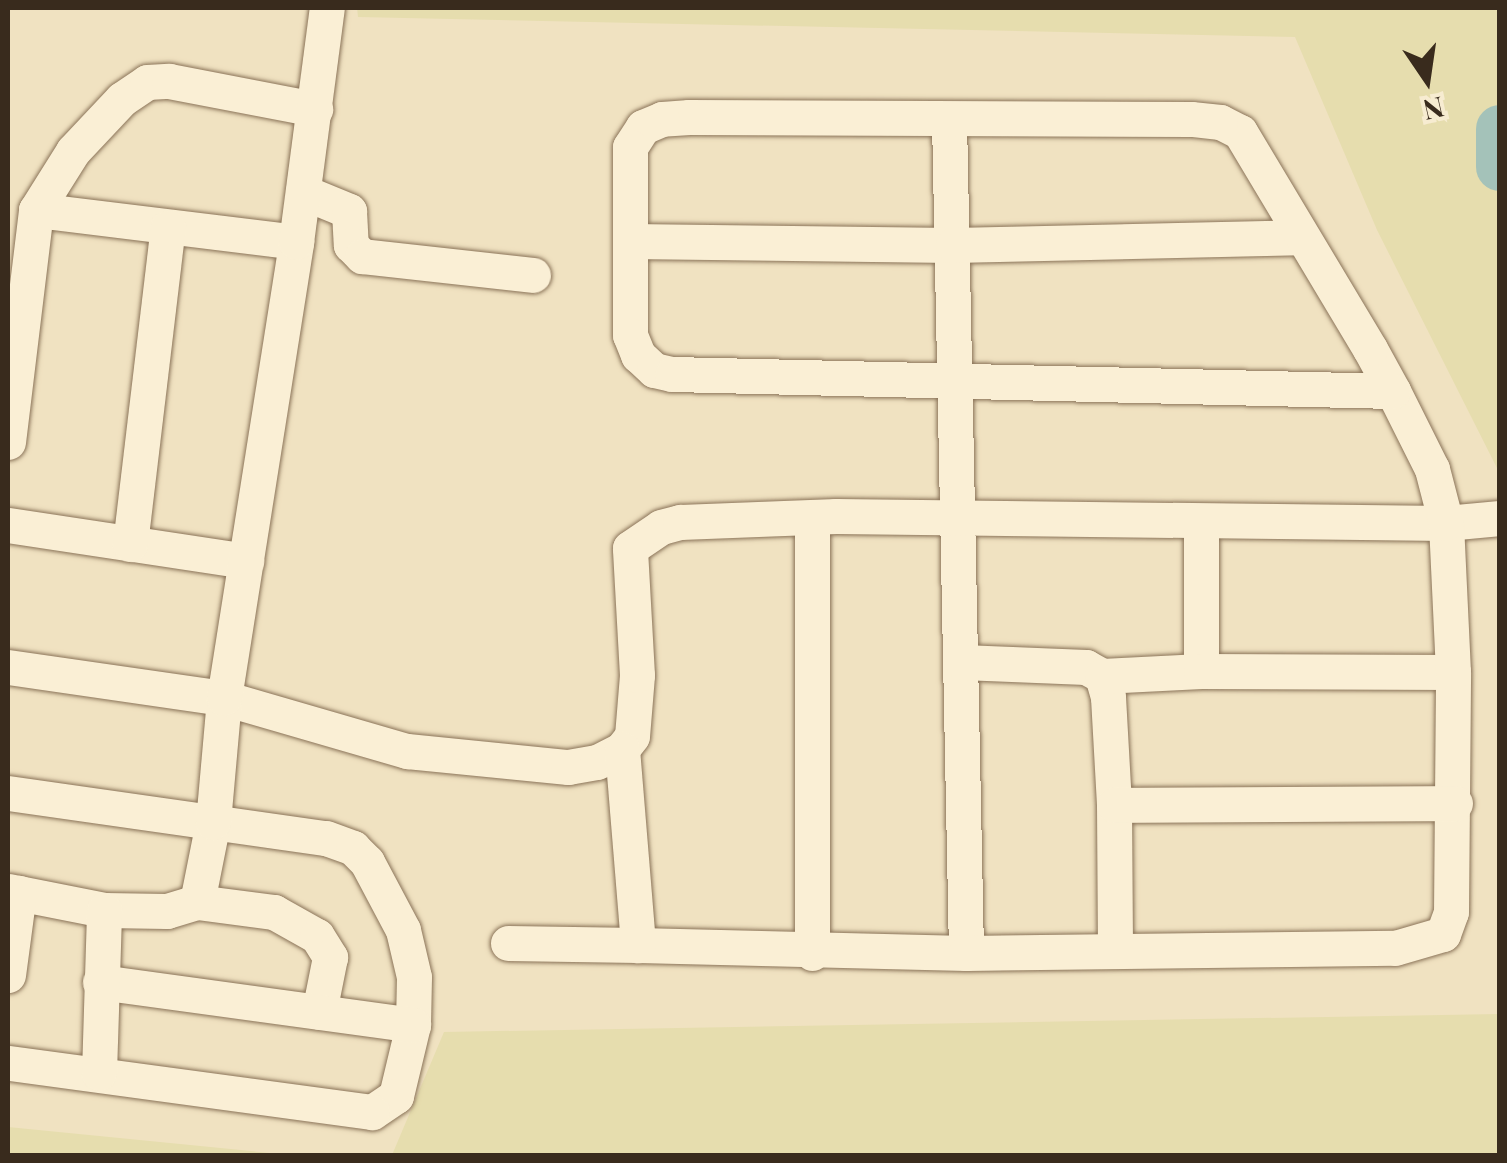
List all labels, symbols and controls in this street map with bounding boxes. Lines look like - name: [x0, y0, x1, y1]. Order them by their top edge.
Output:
- north arrow: [1377, 30, 1477, 130]
- text: N: [1420, 89, 1448, 130]

